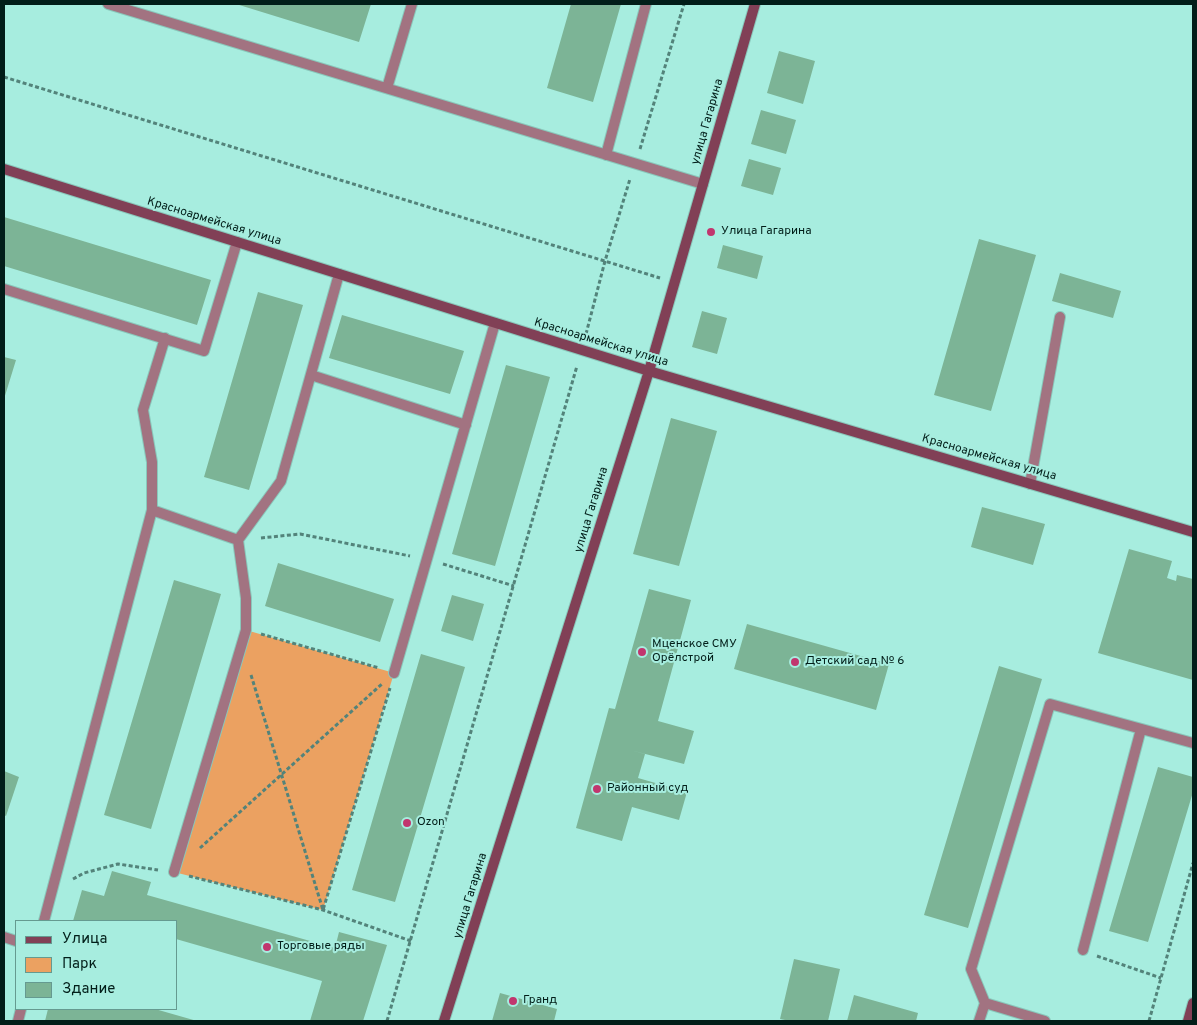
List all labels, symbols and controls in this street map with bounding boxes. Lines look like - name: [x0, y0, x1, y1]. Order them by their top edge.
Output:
- street label: улица Гагарина: [689, 77, 727, 167]
- street label: Красноармейская улица: [145, 195, 283, 249]
- place label: Улица Гагарина: [721, 225, 812, 239]
- marker: Улица Гагарина: [705, 226, 717, 238]
- street label: Красноармейская улица: [532, 316, 670, 370]
- street label: Красноармейская улица: [920, 432, 1058, 484]
- street label: улица Гагарина: [572, 465, 612, 555]
- place label: Мценское СМУ Орёлстрой: [652, 638, 737, 666]
- marker: Мценское СМУ Орёлстрой: [636, 646, 648, 658]
- place label: Детский сад № 6: [805, 655, 904, 669]
- marker: Детский сад № 6: [789, 656, 801, 668]
- place label: Районный суд: [607, 782, 688, 796]
- marker: Районный суд: [591, 783, 603, 795]
- place label: Ozon: [417, 816, 445, 830]
- marker: Ozon: [401, 817, 413, 829]
- street label: улица Гагарина: [451, 851, 491, 941]
- legend: [15, 920, 178, 1010]
- text: Улица: [62, 930, 107, 949]
- place label: Торговые ряды: [277, 940, 365, 954]
- marker: Торговые ряды: [261, 941, 273, 953]
- text: Парк: [62, 955, 97, 974]
- text: Здание: [62, 980, 115, 999]
- place label: Гранд: [523, 994, 557, 1008]
- marker: Гранд: [507, 995, 519, 1007]

